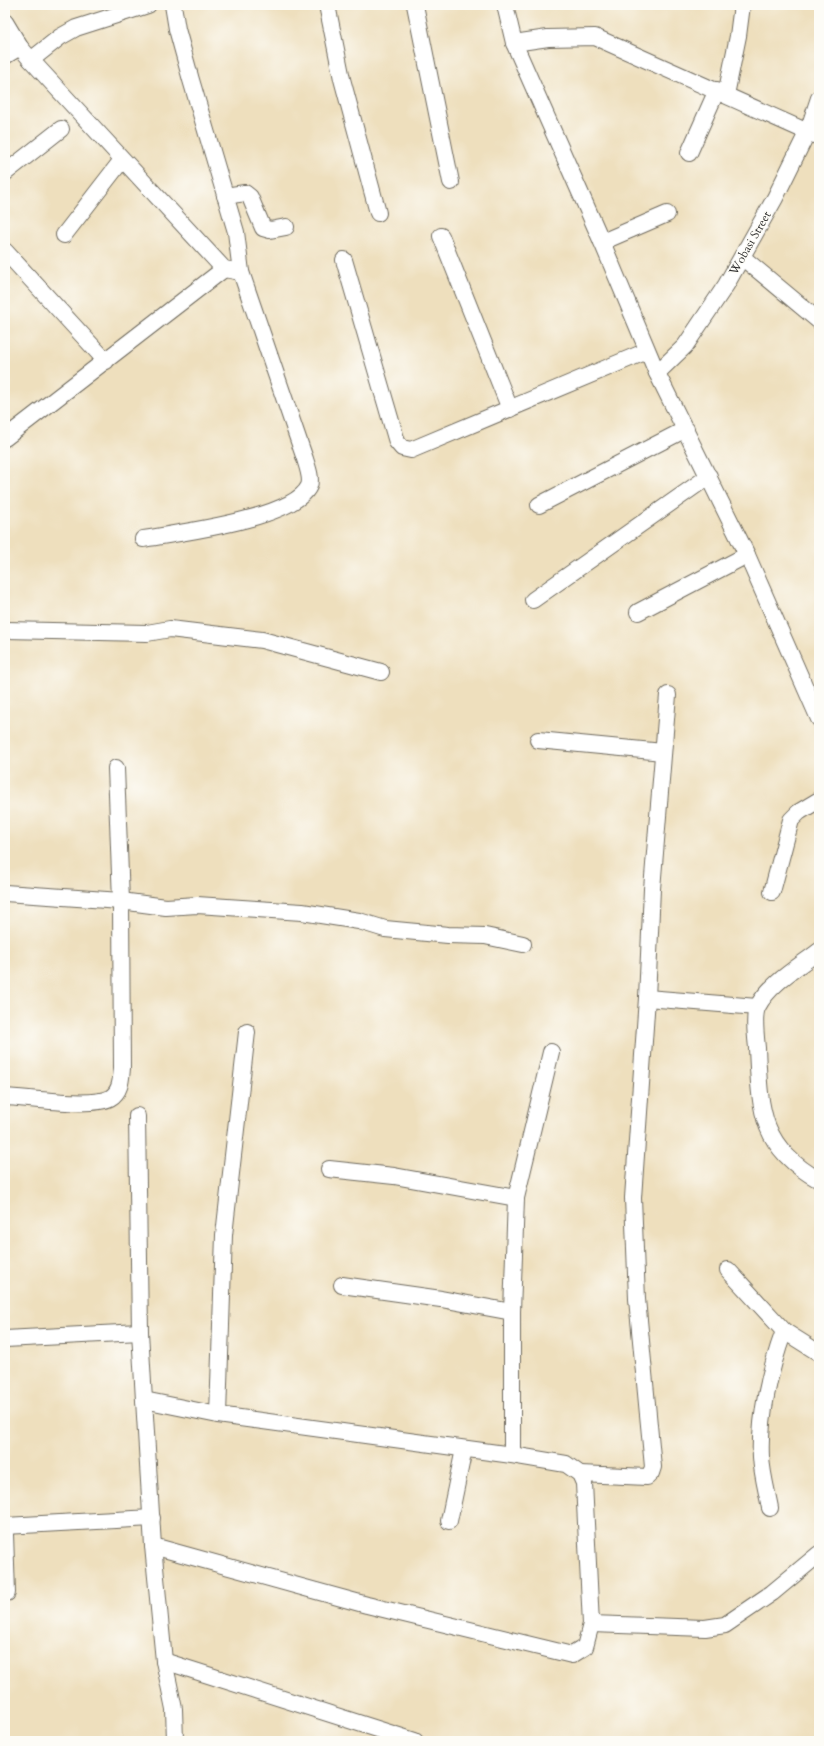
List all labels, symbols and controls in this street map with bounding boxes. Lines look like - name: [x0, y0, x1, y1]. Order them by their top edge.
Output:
- street label: Wobasi Street: [725, 208, 775, 279]

